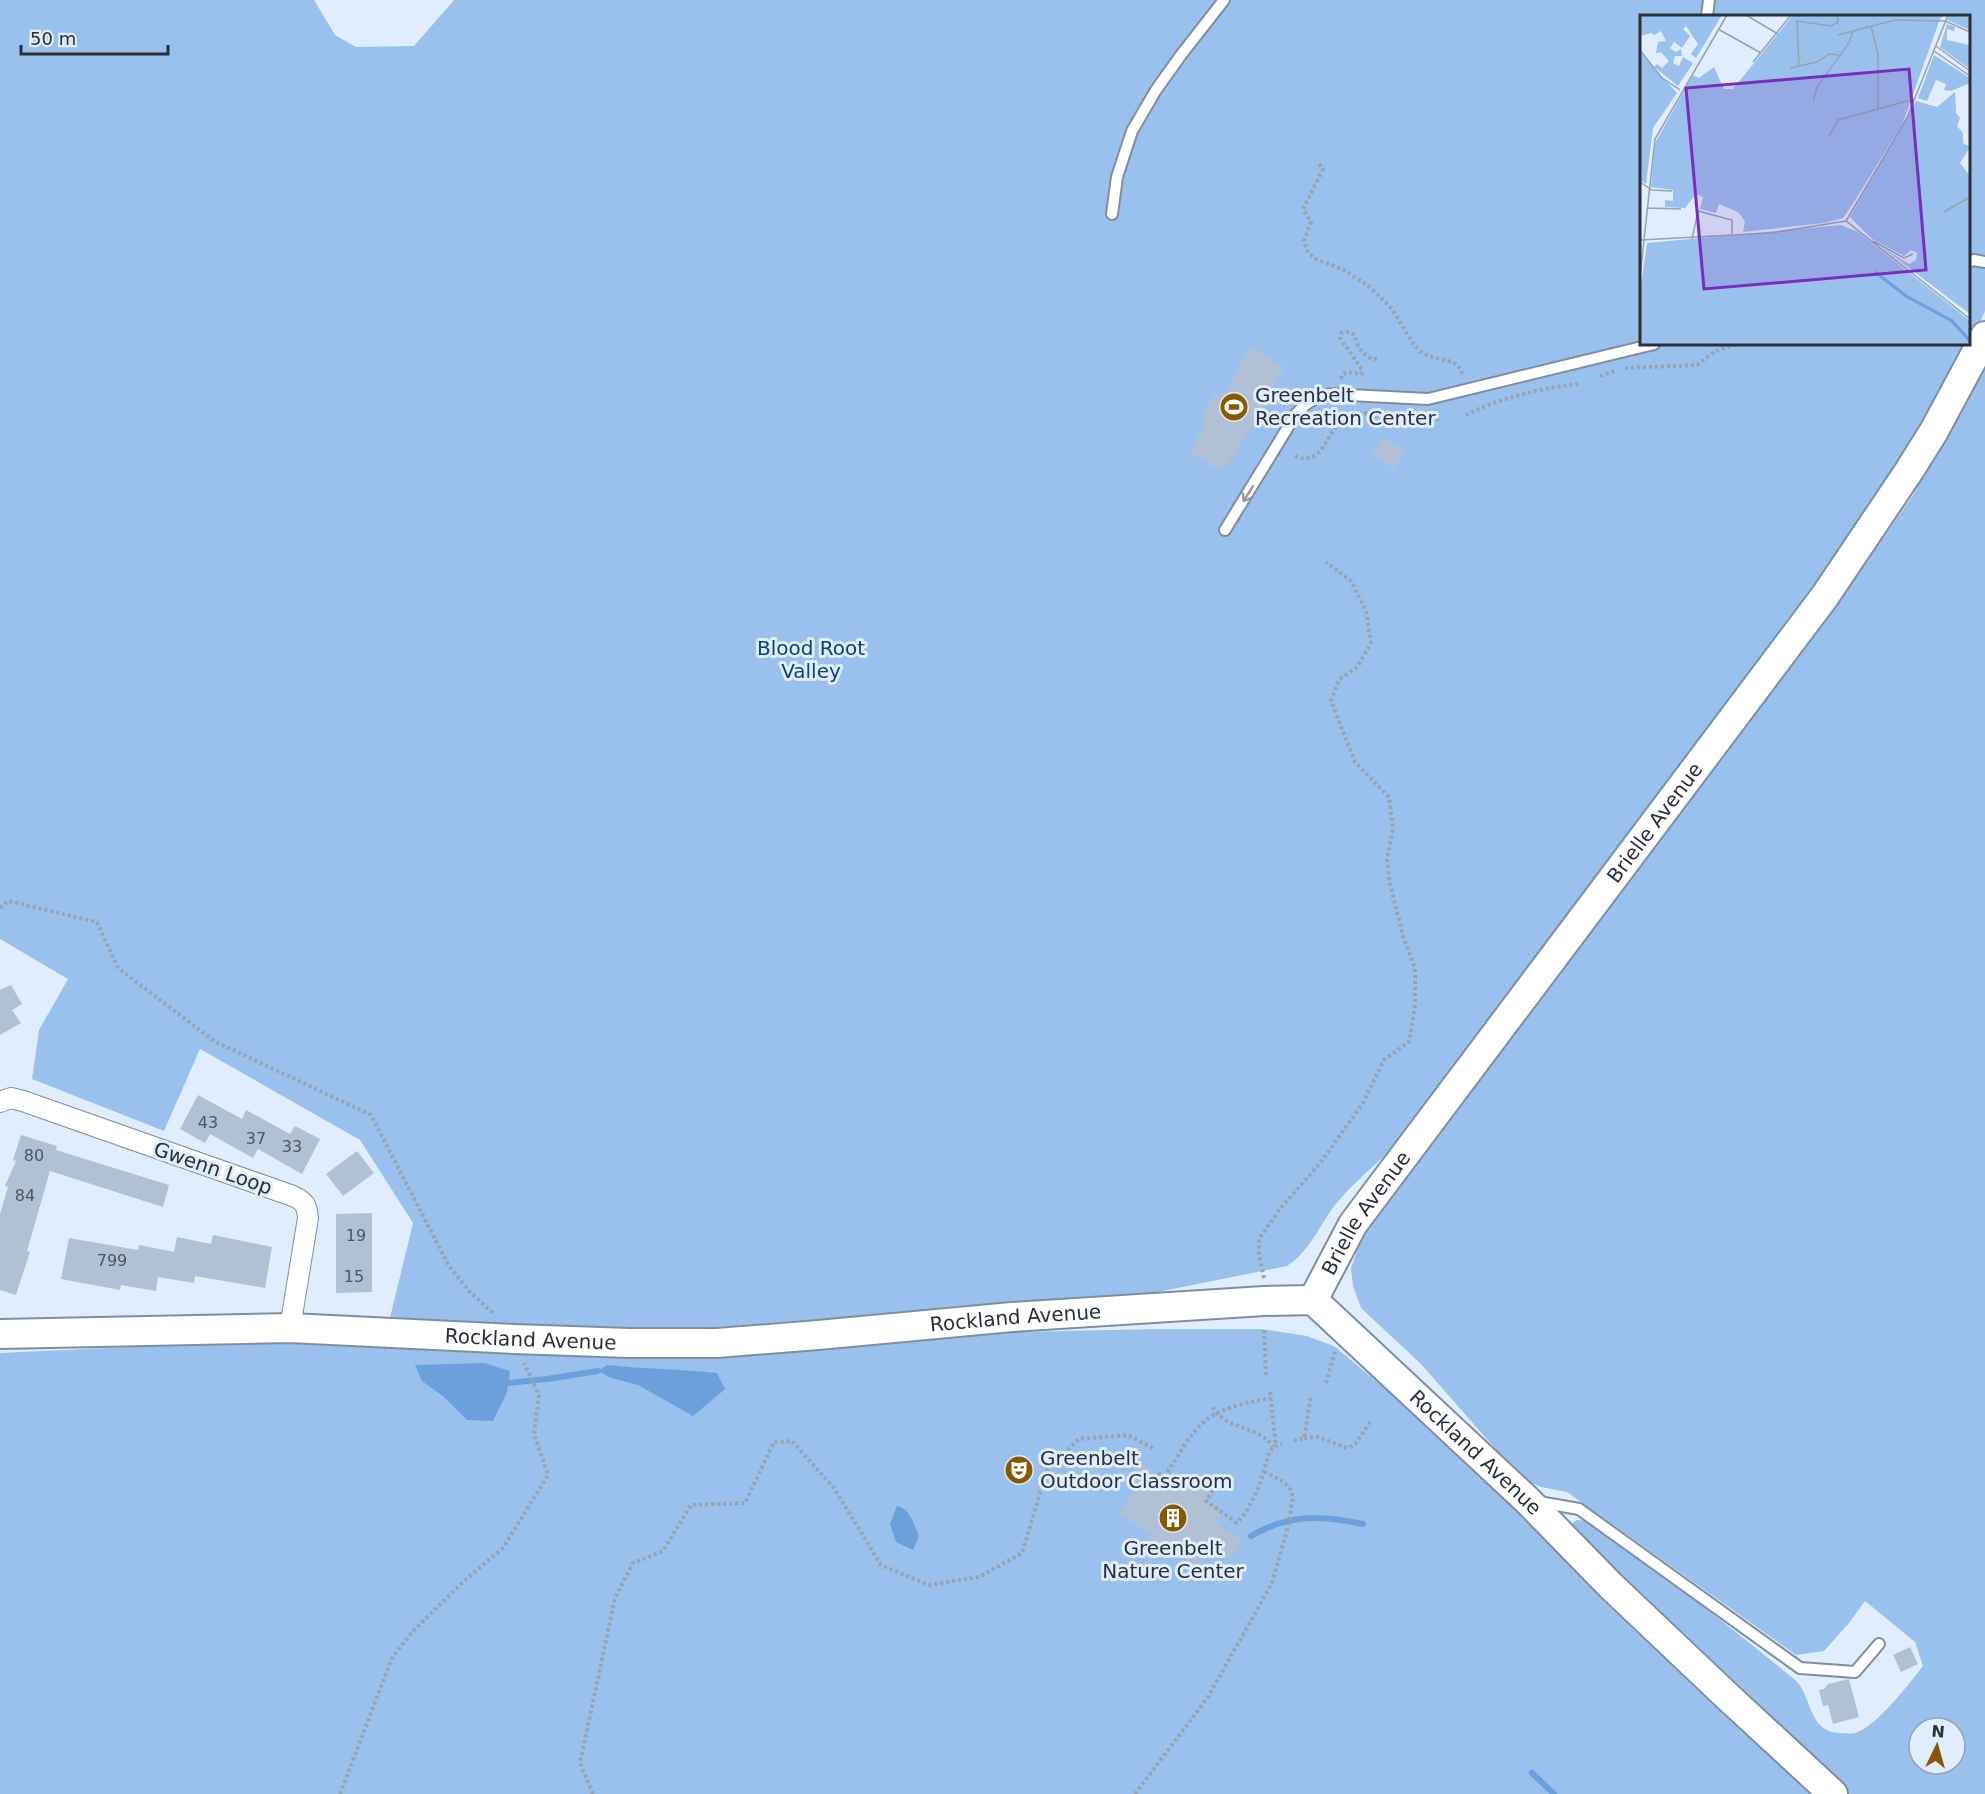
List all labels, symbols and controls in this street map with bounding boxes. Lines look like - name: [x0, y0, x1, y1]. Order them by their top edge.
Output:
- inset map: [1640, 15, 1970, 345]
- scale bar: [21, 18, 168, 56]
- text: 50 m: [30, 28, 76, 49]
- place label: Greenbelt Recreation Center: [1255, 383, 1436, 430]
- sports icon: Greenbelt Recreation Center: [1218, 391, 1250, 423]
- one-way arrow: [1241, 485, 1254, 502]
- park label: Blood Root Valley: [757, 636, 865, 683]
- street label: Brielle Avenue: [1602, 758, 1708, 887]
- house number: 43: [198, 1113, 218, 1132]
- house number: 37: [246, 1129, 266, 1148]
- street label: Gwenn Loop: [151, 1136, 275, 1200]
- house number: 33: [282, 1137, 302, 1156]
- house number: 80: [24, 1146, 44, 1165]
- street label: Brielle Avenue: [1316, 1146, 1416, 1279]
- house number: 84: [15, 1186, 35, 1205]
- house number: 19: [346, 1226, 366, 1245]
- house number: 799: [97, 1251, 127, 1270]
- house number: 15: [344, 1267, 364, 1286]
- street label: Rockland Avenue: [929, 1299, 1102, 1337]
- street label: Rockland Avenue: [444, 1324, 617, 1355]
- street label: Rockland Avenue: [1405, 1385, 1547, 1520]
- place label: Greenbelt Outdoor Classroom: [1040, 1446, 1232, 1493]
- theatre icon: Greenbelt Outdoor Classroom: [1003, 1454, 1035, 1486]
- building icon: Greenbelt Nature Center: [1157, 1502, 1189, 1534]
- place label: Greenbelt Nature Center: [1102, 1536, 1245, 1583]
- north arrow: [1907, 1716, 1967, 1776]
- text: N: [1931, 1722, 1946, 1742]

